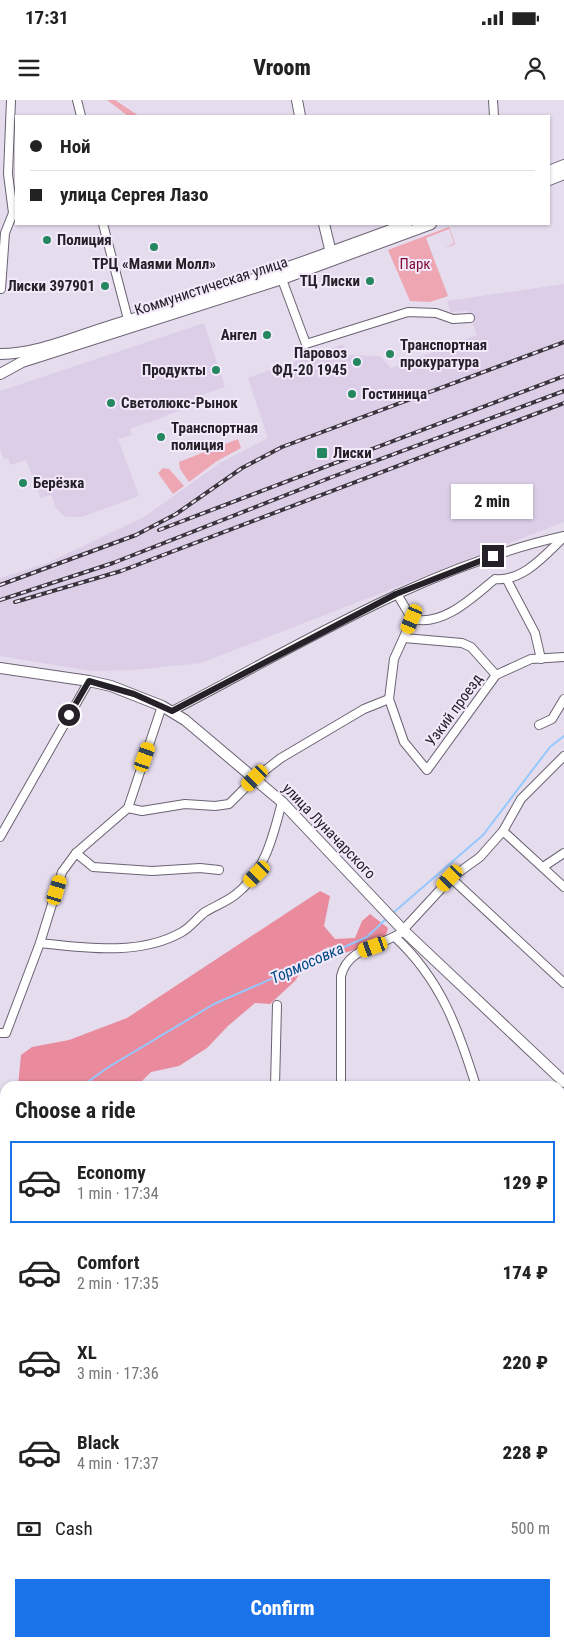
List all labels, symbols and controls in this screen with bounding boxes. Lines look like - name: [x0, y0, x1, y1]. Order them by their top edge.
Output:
- text: 17:31: [25, 6, 69, 29]
- icon: menu: [15, 54, 43, 82]
- icon: person: [521, 54, 549, 82]
- text: Vroom: [253, 55, 311, 80]
- text: Ной: [60, 135, 91, 158]
- text: улица Сергея Лазо: [60, 183, 208, 206]
- place label: Полиция: [57, 231, 112, 249]
- marker: Полиция: [41, 234, 53, 246]
- marker: ТРЦ «Маями Молл»: [148, 241, 160, 253]
- street label: Коммунистическая улица: [132, 253, 290, 319]
- place label: ТРЦ «Маями Молл»: [92, 255, 216, 273]
- park label: Парк: [399, 255, 431, 273]
- place label: ТЦ Лиски: [300, 272, 360, 290]
- marker: ТЦ Лиски: [364, 275, 376, 287]
- place label: Лиски 397901: [7, 277, 95, 295]
- marker: Лиски 397901: [99, 280, 111, 292]
- place label: Ангел: [221, 326, 257, 344]
- marker: Ангел: [261, 329, 273, 341]
- place label: Транспортная прокуратура: [400, 336, 487, 371]
- place label: Паровоз ФД-20 1945: [272, 344, 347, 379]
- marker: Транспортная прокуратура: [384, 348, 396, 360]
- marker: Паровоз ФД-20 1945: [351, 356, 363, 368]
- place label: Продукты: [142, 361, 206, 379]
- marker: Продукты: [210, 364, 222, 376]
- place label: Гостиница: [362, 385, 427, 403]
- marker: Гостиница: [346, 388, 358, 400]
- place label: Светолюкс-Рынок: [121, 394, 238, 412]
- marker: Светолюкс-Рынок: [105, 397, 117, 409]
- place label: Транспортная полиция: [171, 419, 258, 454]
- marker: Транспортная полиция: [155, 431, 167, 443]
- place label: Лиски: [333, 444, 372, 462]
- marker: Лиски: [315, 446, 329, 460]
- place label: Берёзка: [33, 474, 84, 492]
- marker: Берёзка: [17, 477, 29, 489]
- callout: 2 min: [452, 484, 534, 518]
- text: 2 min: [474, 492, 510, 511]
- route end: [482, 545, 504, 567]
- car: [399, 602, 424, 636]
- street label: Узкий проезд: [422, 670, 486, 750]
- route start: [58, 704, 80, 726]
- car: [133, 740, 156, 774]
- car: [239, 762, 270, 794]
- street label: улица Луначарского: [279, 779, 379, 883]
- car: [241, 858, 272, 890]
- car: [434, 862, 465, 894]
- car: [45, 873, 68, 907]
- car: [356, 935, 389, 959]
- water label: Тормосовка: [267, 938, 347, 988]
- text: Choose a ride: [15, 1098, 136, 1123]
- icon: car: [17, 1160, 62, 1205]
- text: Economy: [77, 1161, 146, 1184]
- text: 129 ₽: [503, 1171, 548, 1194]
- text: 1 min · 17:34: [77, 1184, 159, 1203]
- icon: car: [17, 1250, 62, 1295]
- text: Comfort: [77, 1251, 140, 1274]
- text: 174 ₽: [503, 1261, 548, 1284]
- text: 2 min · 17:35: [77, 1274, 159, 1293]
- icon: car: [17, 1340, 62, 1385]
- text: XL: [77, 1341, 97, 1364]
- text: 220 ₽: [503, 1351, 548, 1374]
- text: 3 min · 17:36: [77, 1364, 159, 1383]
- icon: car: [17, 1430, 62, 1475]
- text: Black: [77, 1431, 119, 1454]
- text: 228 ₽: [503, 1441, 548, 1464]
- text: 4 min · 17:37: [77, 1454, 159, 1473]
- icon: cash: [15, 1515, 43, 1543]
- text: Cash: [55, 1517, 93, 1540]
- text: 500 m: [511, 1519, 550, 1538]
- button: Confirm: [15, 1579, 550, 1637]

